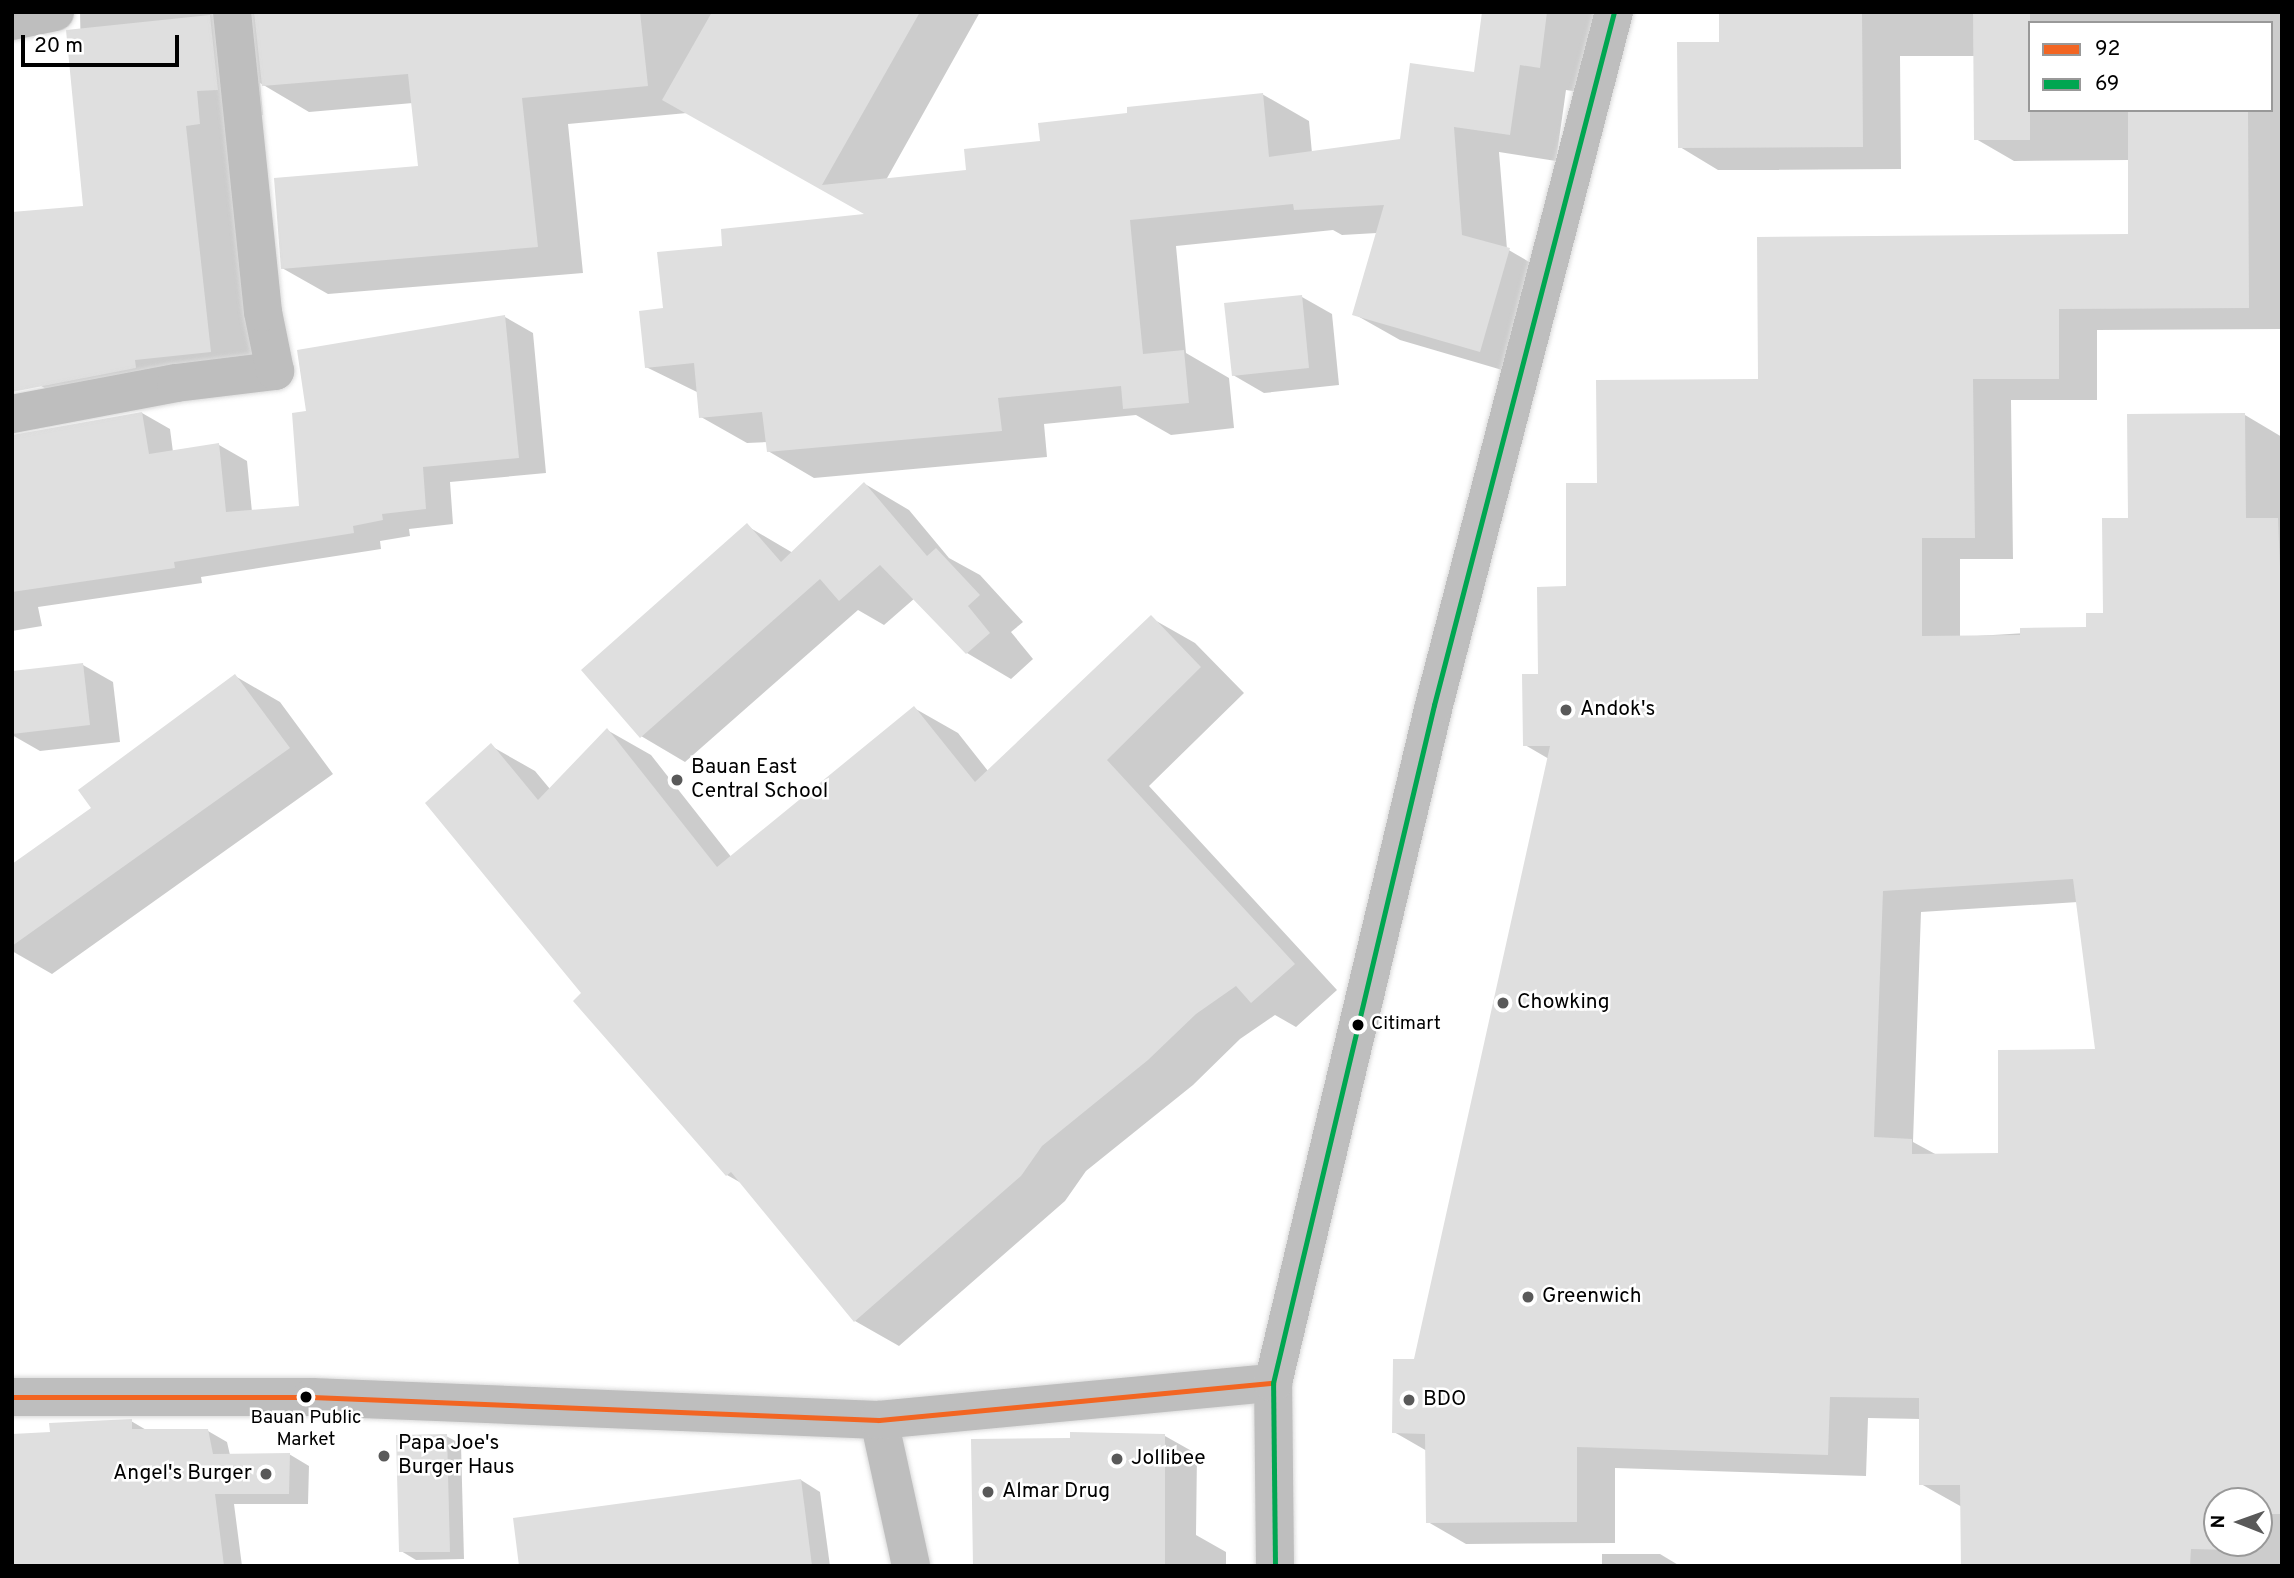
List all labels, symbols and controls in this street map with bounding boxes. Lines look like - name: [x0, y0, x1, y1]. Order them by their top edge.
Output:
- scale bar: [24, 21, 182, 65]
- legend: [2028, 21, 2273, 112]
- text: 20 m: [34, 33, 83, 60]
- text: 92: [2095, 36, 2120, 63]
- text: 69: [2095, 71, 2119, 98]
- place label: Andok's: [1580, 697, 1655, 723]
- marker: Andok's: [1558, 702, 1574, 718]
- place label: Bauan East Central School: [691, 755, 828, 805]
- marker: Bauan East Central School: [669, 772, 685, 788]
- place label: Chowking: [1517, 990, 1610, 1016]
- marker: Chowking: [1495, 995, 1511, 1011]
- place label: Citimart: [1371, 1014, 1441, 1036]
- marker: Citimart: [1351, 1018, 1365, 1032]
- place label: Greenwich: [1542, 1284, 1642, 1310]
- marker: Greenwich: [1520, 1289, 1536, 1305]
- place label: BDO: [1423, 1387, 1466, 1413]
- marker: Bauan Public Market: [299, 1390, 313, 1404]
- marker: BDO: [1401, 1392, 1417, 1408]
- place label: Bauan Public Market: [250, 1408, 362, 1452]
- place label: Papa Joe's Burger Haus: [398, 1431, 515, 1481]
- place label: Jollibee: [1131, 1446, 1206, 1472]
- marker: Papa Joe's Burger Haus: [376, 1448, 392, 1464]
- marker: Jollibee: [1109, 1451, 1125, 1467]
- place label: Angel's Burger: [113, 1461, 252, 1487]
- marker: Angel's Burger: [258, 1466, 274, 1482]
- place label: Almar Drug: [1002, 1479, 1110, 1505]
- marker: Almar Drug: [980, 1484, 996, 1500]
- north arrow: [2203, 1487, 2273, 1557]
- text: N: [2207, 1515, 2231, 1529]

